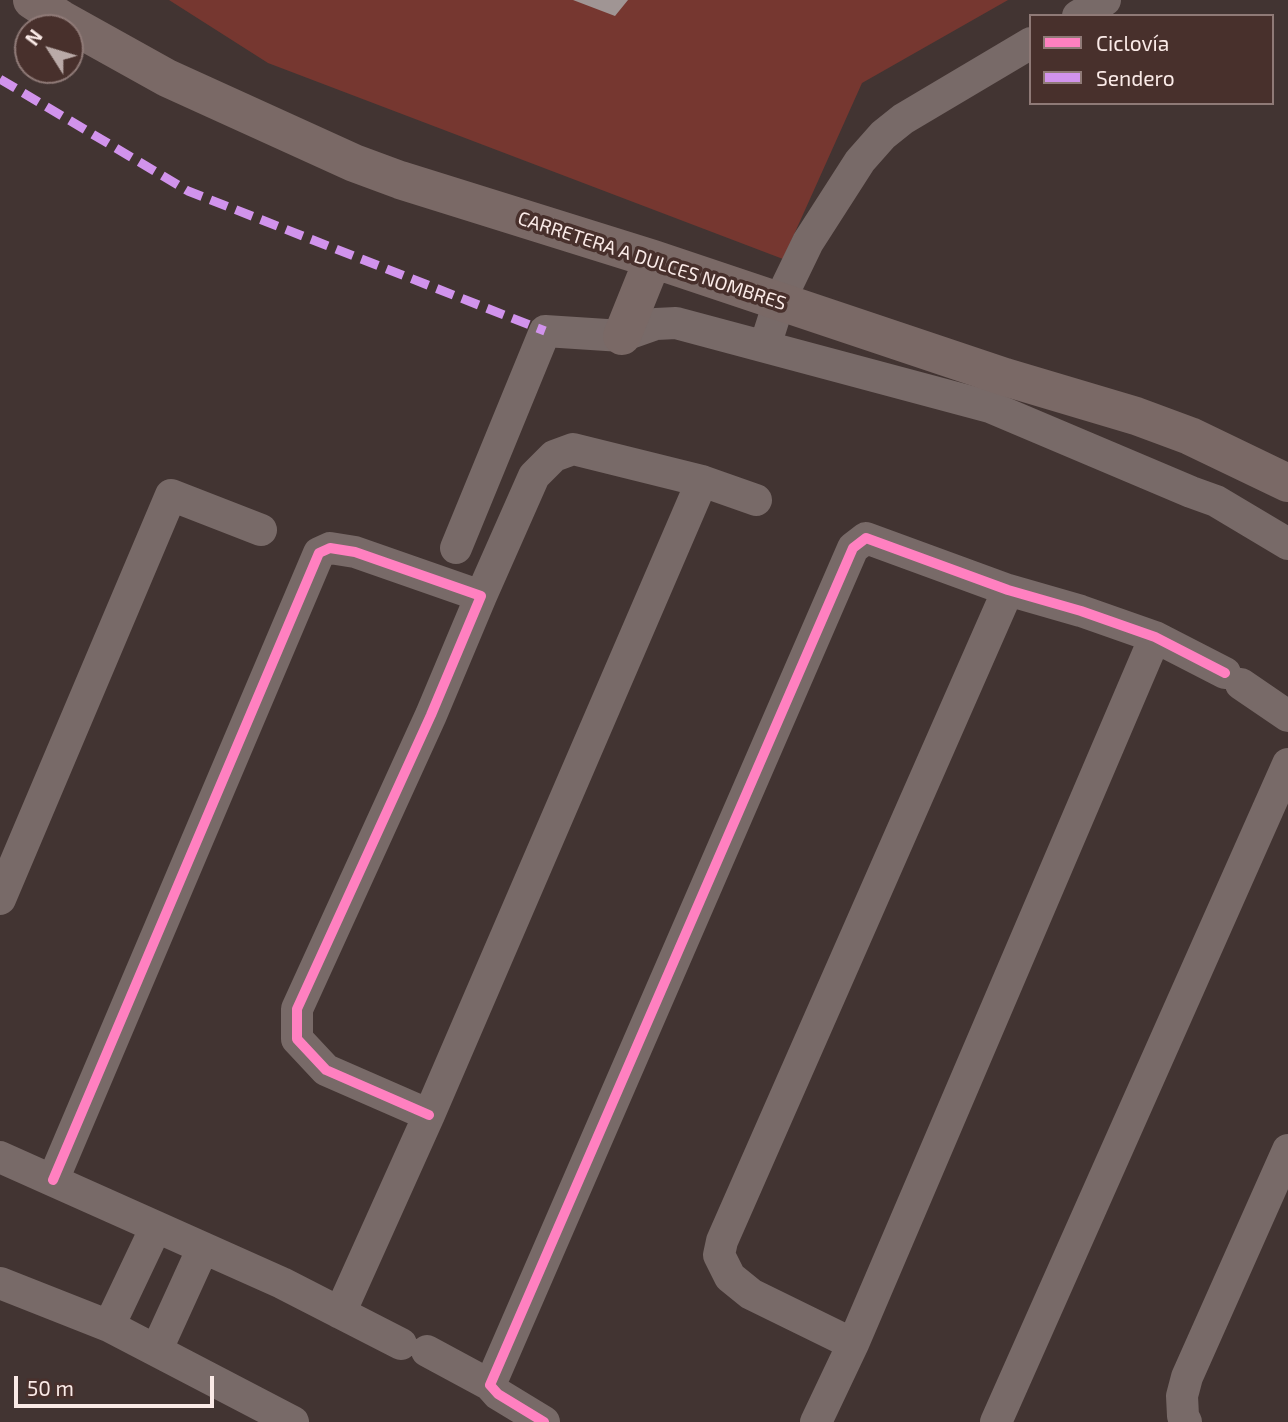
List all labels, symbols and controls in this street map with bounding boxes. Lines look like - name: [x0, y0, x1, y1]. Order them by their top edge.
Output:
- north arrow: [14, 14, 84, 84]
- legend: [1029, 14, 1274, 105]
- text: N: [20, 25, 47, 50]
- text: Ciclovía: [1096, 30, 1169, 55]
- text: Sendero: [1096, 65, 1175, 90]
- street label: CARRETERA A DULCES NOMBRES: [515, 207, 789, 315]
- scale bar: [18, 1362, 217, 1406]
- text: 50 m: [27, 1375, 74, 1400]

